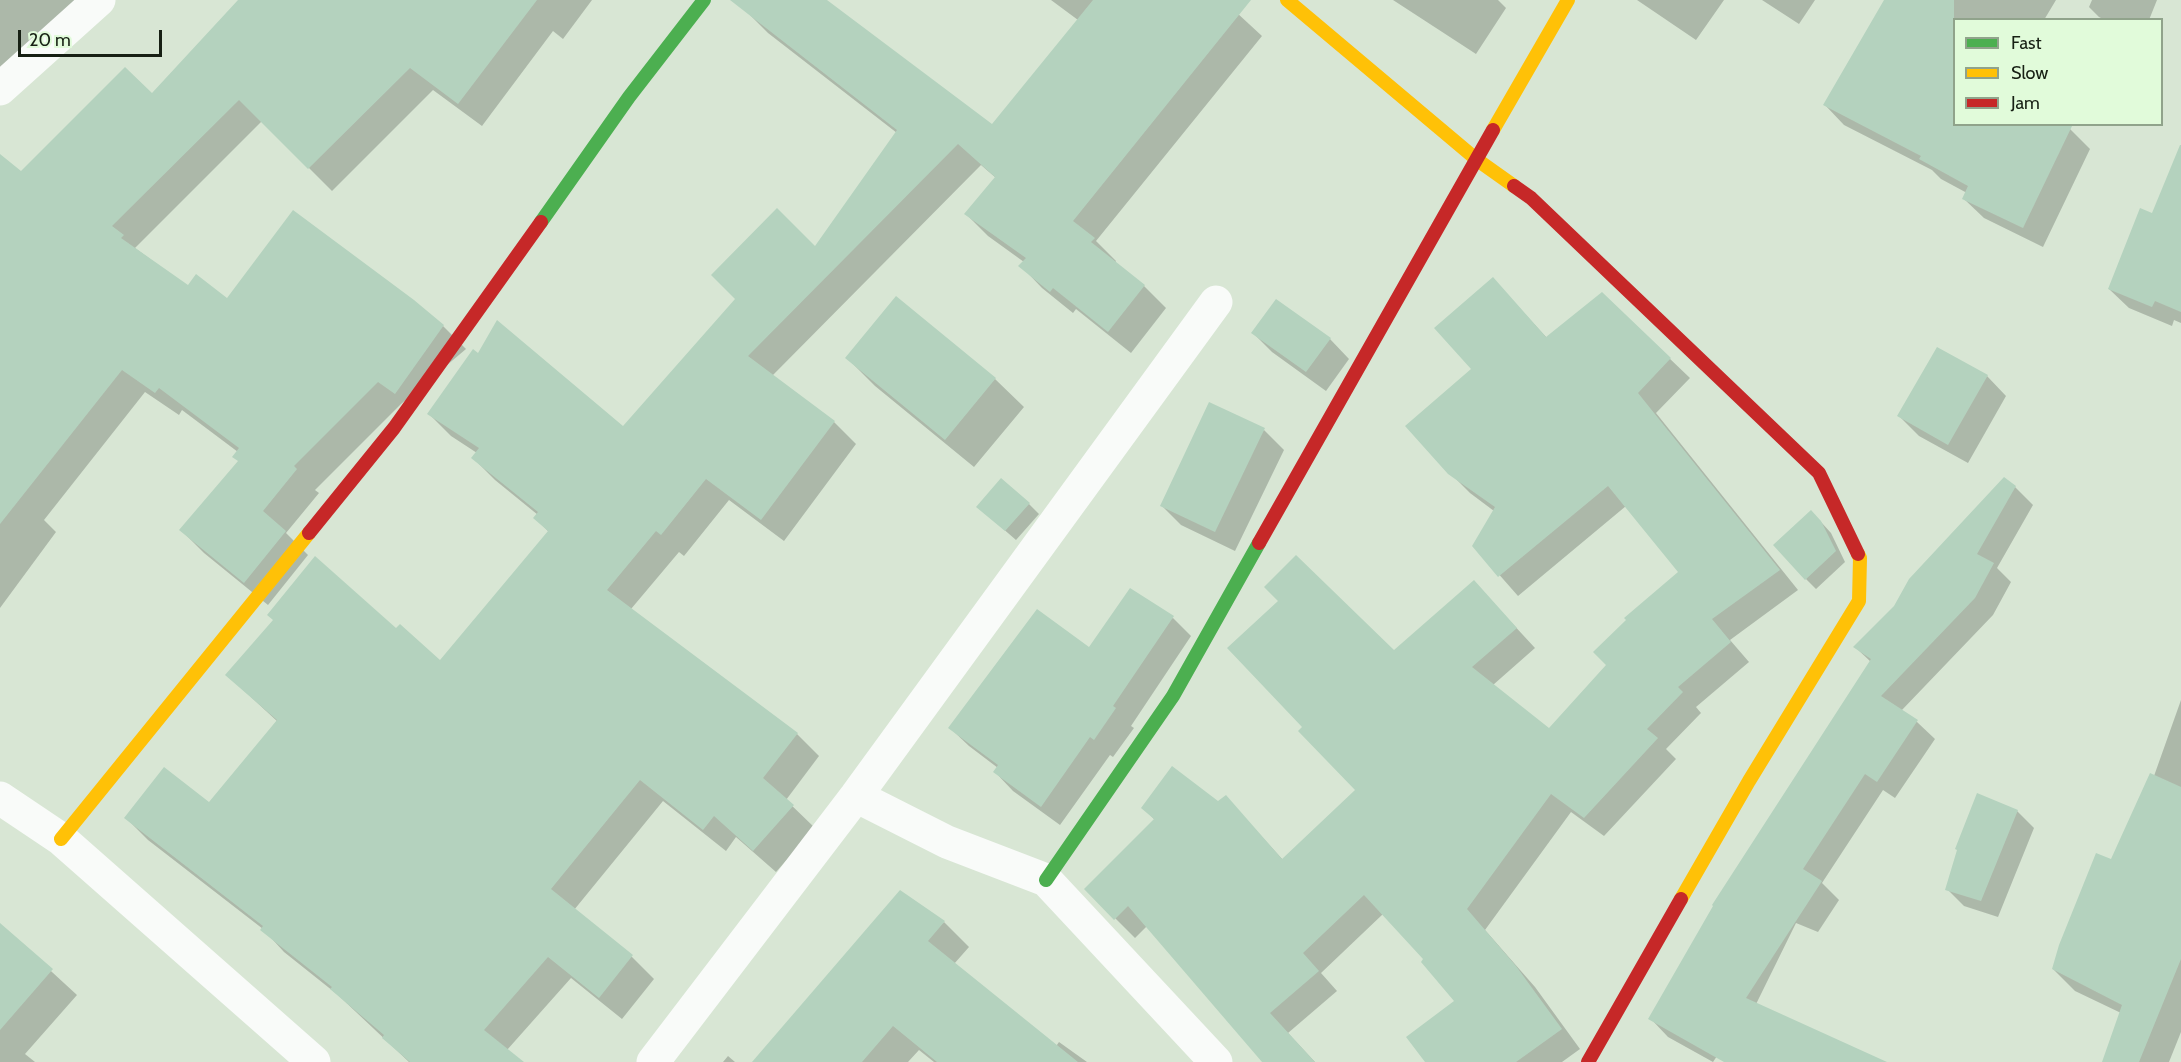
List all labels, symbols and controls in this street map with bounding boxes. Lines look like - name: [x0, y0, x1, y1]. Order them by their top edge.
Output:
- scale bar: [21, 18, 165, 56]
- legend: [1953, 18, 2163, 126]
- text: 20 m: [29, 29, 71, 51]
- text: Fast: [2011, 32, 2042, 54]
- text: Slow: [2011, 62, 2048, 84]
- text: Jam: [2011, 92, 2040, 114]

